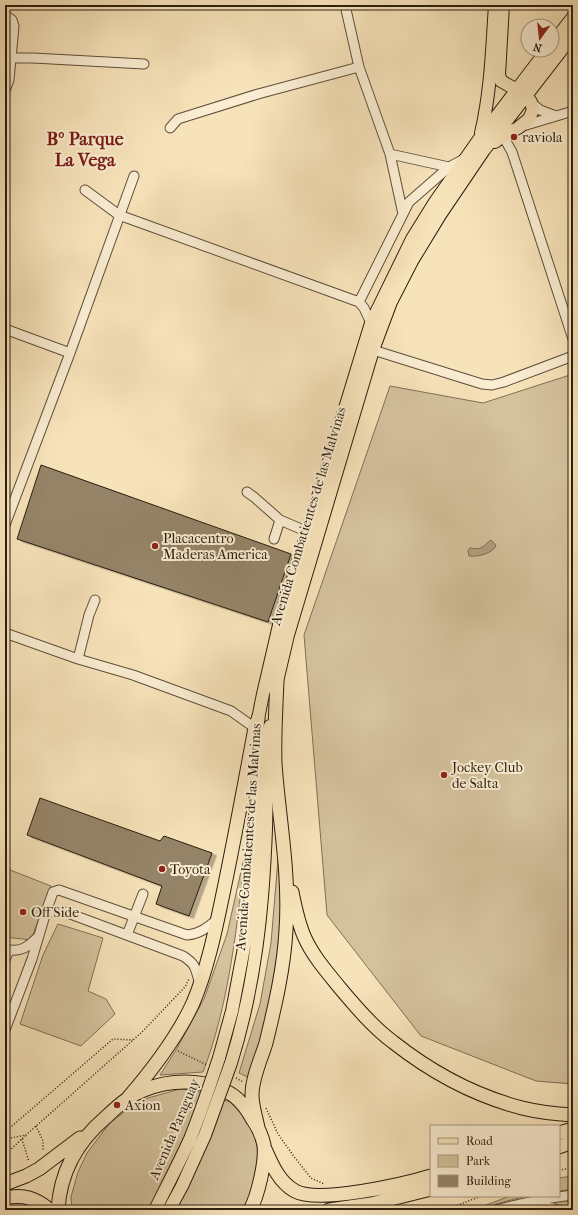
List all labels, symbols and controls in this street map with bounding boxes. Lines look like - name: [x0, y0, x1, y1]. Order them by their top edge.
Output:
- north arrow: [520, 18, 560, 58]
- text: N: [531, 40, 543, 55]
- district label: Bº Parque La Vega: [46, 129, 124, 171]
- place label: raviola: [522, 129, 563, 146]
- marker: raviola: [509, 132, 519, 142]
- street label: Avenida Combatientes de las Malvinas: [267, 405, 350, 628]
- place label: Placacentro Maderas America: [163, 530, 268, 563]
- marker: Placacentro Maderas America: [150, 541, 160, 551]
- street label: Avenida Combatientes de las Malvinas: [232, 723, 265, 952]
- place label: Jockey Club de Salta: [451, 759, 523, 792]
- marker: Jockey Club de Salta: [439, 770, 449, 780]
- place label: Toyota: [170, 861, 211, 878]
- marker: Toyota: [157, 864, 167, 874]
- place label: Off Side: [31, 904, 79, 921]
- marker: Off Side: [18, 907, 28, 917]
- street label: Avenida Paraguay: [145, 1076, 204, 1183]
- place label: Axion: [124, 1097, 161, 1114]
- marker: Axion: [112, 1100, 122, 1110]
- legend: [430, 1125, 560, 1197]
- text: Road: [466, 1134, 493, 1148]
- text: Park: [466, 1154, 491, 1168]
- text: Building: [466, 1174, 511, 1188]

